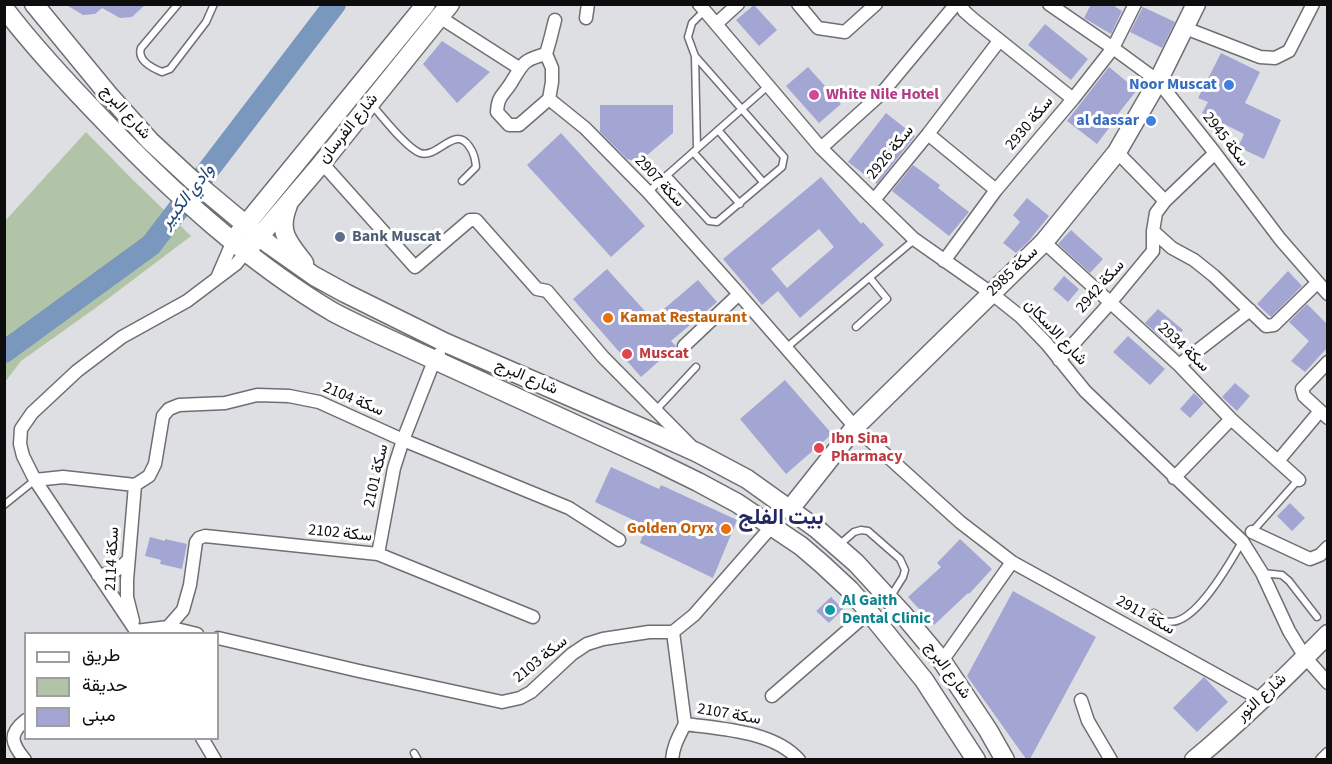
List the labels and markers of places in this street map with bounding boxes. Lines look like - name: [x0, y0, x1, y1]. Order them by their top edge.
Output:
- place label: Noor Muscat: [1129, 75, 1217, 95]
- marker: Noor Muscat: [1222, 78, 1236, 92]
- place label: White Nile Hotel: [826, 85, 939, 105]
- marker: White Nile Hotel: [807, 88, 821, 102]
- place label: al dassar: [1076, 111, 1139, 131]
- marker: al dassar: [1144, 114, 1158, 128]
- place label: Bank Muscat: [352, 227, 441, 247]
- marker: Bank Muscat: [333, 230, 347, 244]
- place label: Kamat Restaurant: [620, 308, 747, 328]
- marker: Kamat Restaurant: [601, 311, 615, 325]
- place label: Muscat: [639, 344, 689, 364]
- marker: Muscat: [620, 347, 634, 361]
- place label: Ibn Sina Pharmacy: [831, 429, 902, 467]
- marker: Ibn Sina Pharmacy: [812, 441, 826, 455]
- place label: Golden Oryx: [627, 519, 714, 539]
- marker: Golden Oryx: [719, 522, 733, 536]
- place label: Al Gaith Dental Clinic: [842, 591, 931, 629]
- marker: Al Gaith Dental Clinic: [823, 603, 837, 617]

